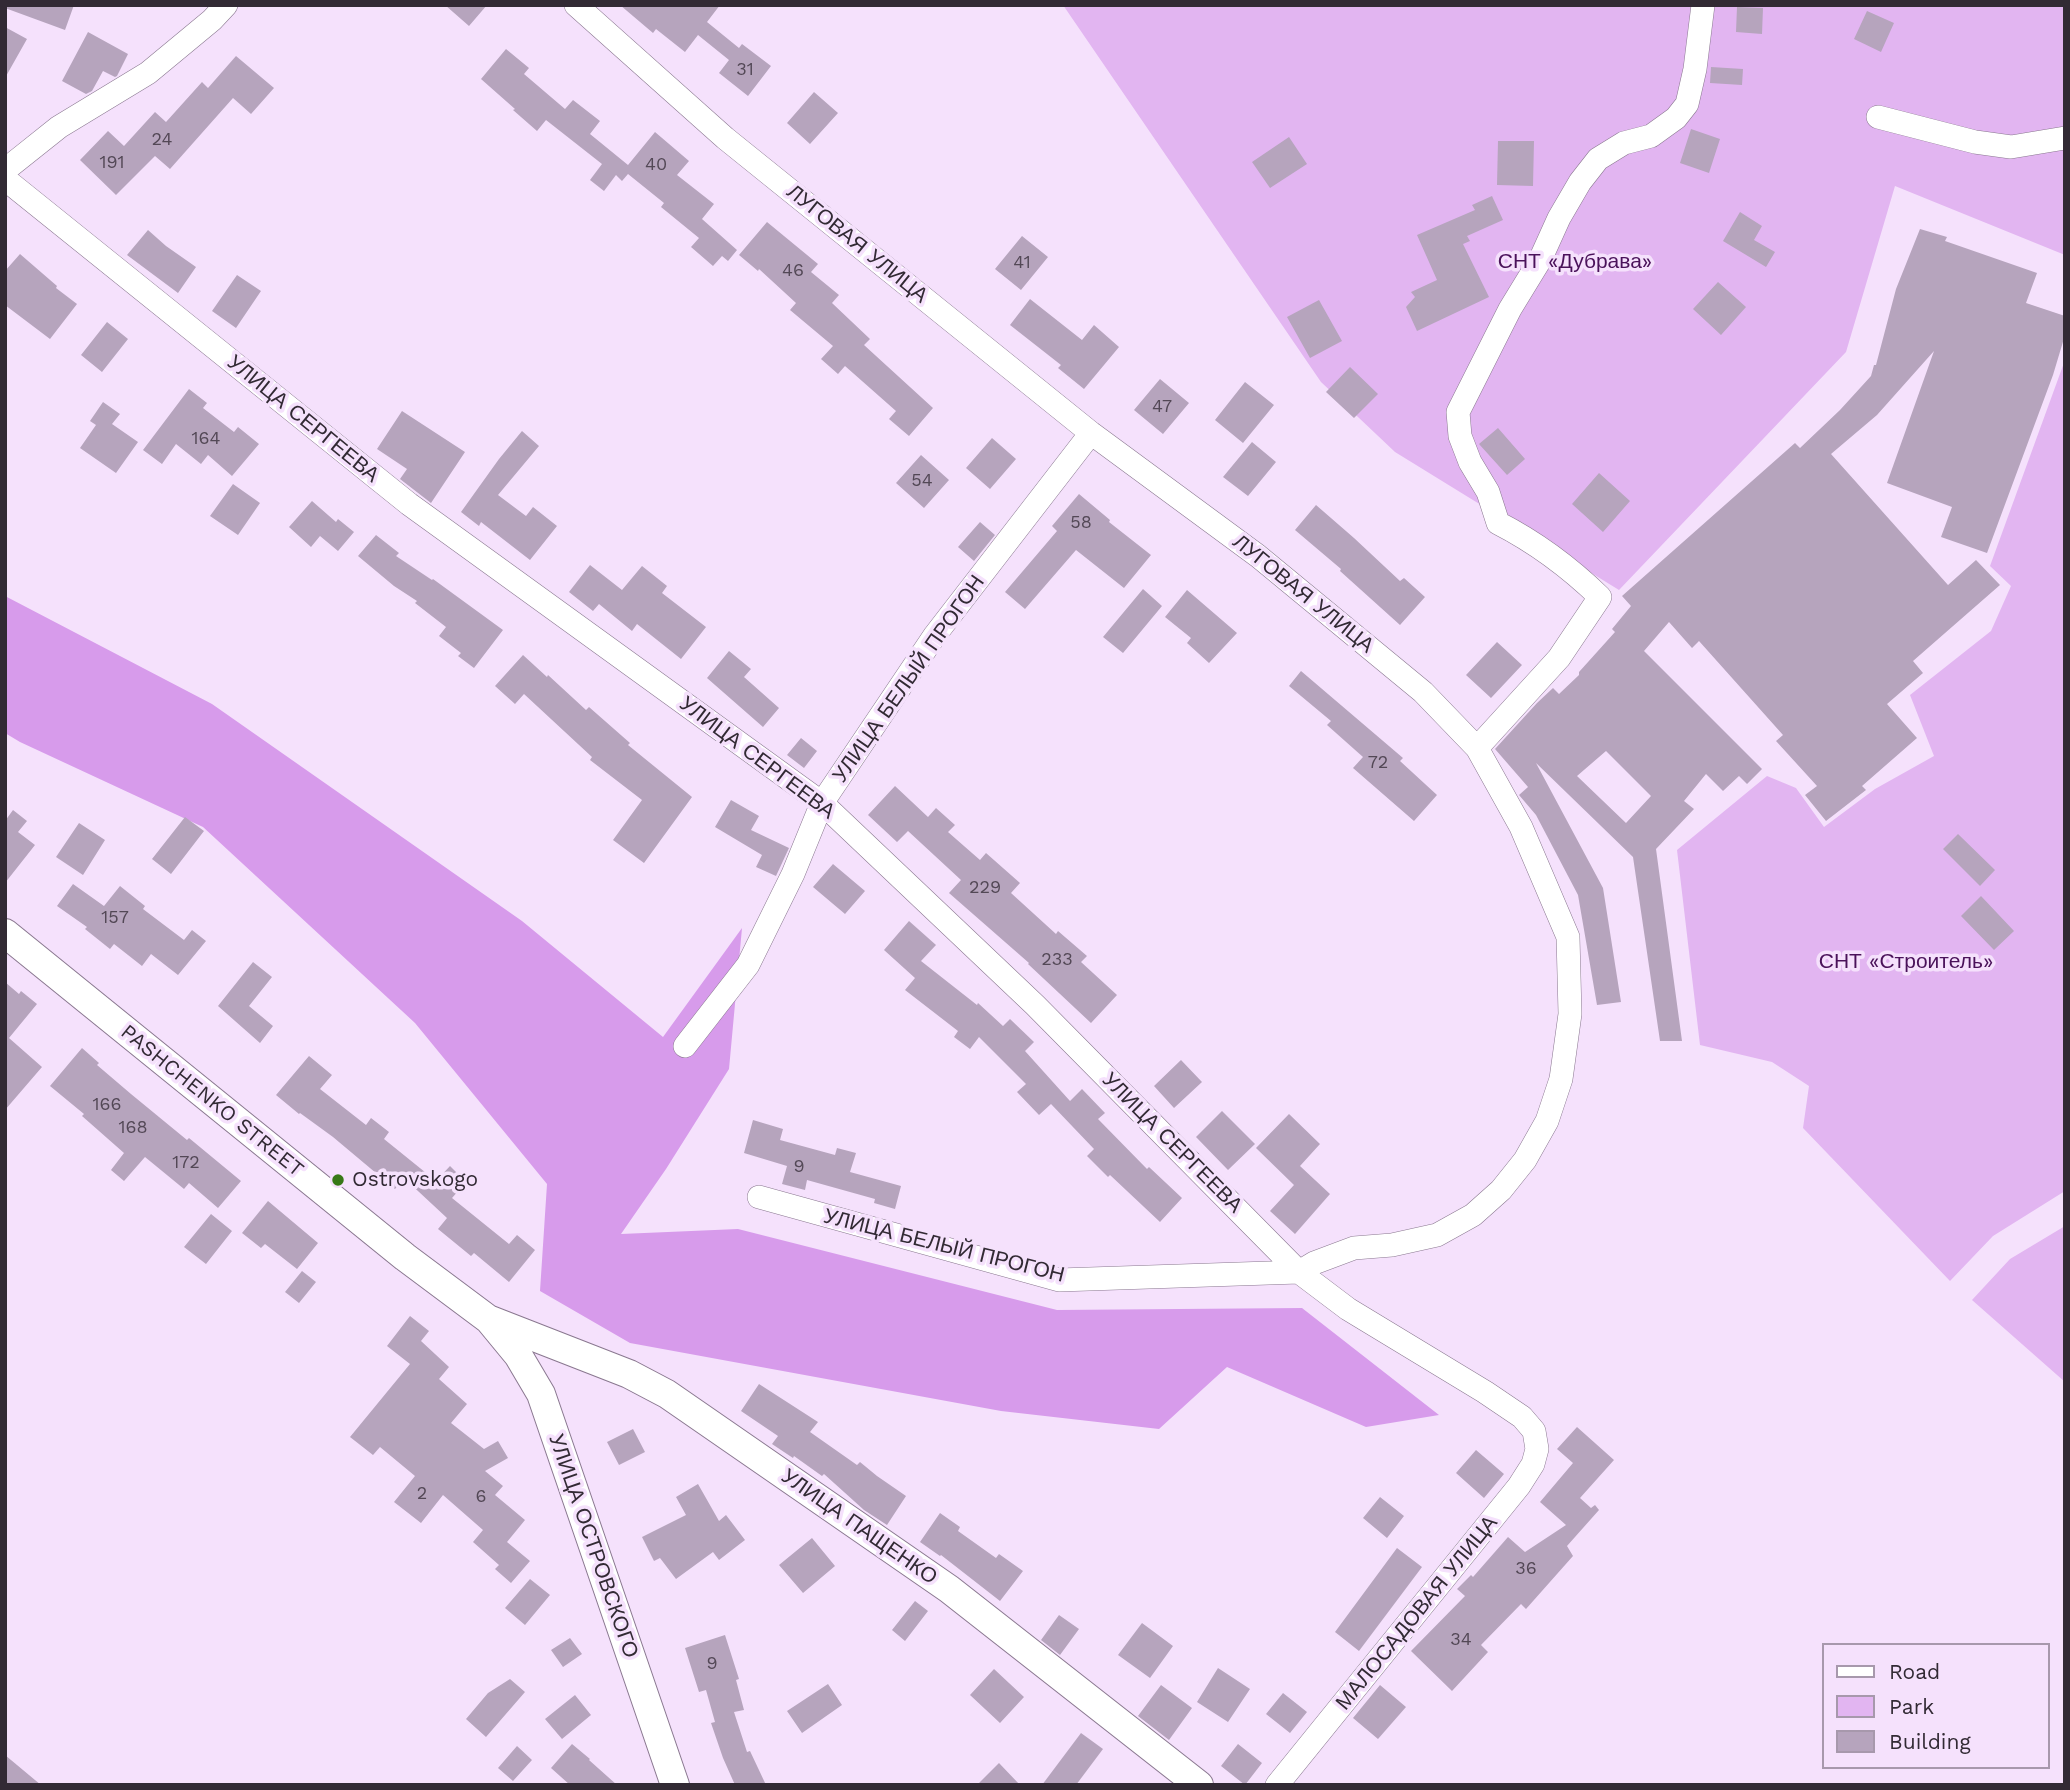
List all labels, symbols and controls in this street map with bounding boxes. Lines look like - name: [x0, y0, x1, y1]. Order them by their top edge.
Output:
- house number: 31: [736, 59, 754, 81]
- house number: 24: [152, 129, 172, 151]
- house number: 191: [99, 152, 125, 174]
- house number: 40: [645, 154, 667, 176]
- street label: ЛУГОВАЯ УЛИЦА: [781, 179, 933, 309]
- park label: СНТ «Дубрава»: [1498, 249, 1652, 275]
- house number: 41: [1013, 252, 1031, 274]
- house number: 46: [782, 260, 804, 282]
- street label: УЛИЦА СЕРГЕЕВА: [222, 350, 384, 488]
- house number: 47: [1152, 396, 1172, 418]
- house number: 164: [192, 428, 220, 450]
- house number: 54: [911, 470, 933, 492]
- house number: 58: [1070, 512, 1092, 534]
- street label: ЛУГОВАЯ УЛИЦА: [1227, 529, 1379, 659]
- street label: УЛИЦА БЕЛЫЙ ПРОГОН: [828, 570, 990, 788]
- street label: УЛИЦА СЕРГЕЕВА: [674, 691, 840, 825]
- house number: 72: [1368, 752, 1388, 774]
- house number: 229: [969, 877, 1001, 899]
- house number: 157: [101, 907, 129, 929]
- house number: 233: [1041, 949, 1073, 971]
- park label: СНТ «Строитель»: [1819, 949, 1993, 975]
- street label: PASHCHENKO STREET: [115, 1019, 309, 1183]
- street label: УЛИЦА СЕРГЕЕВА: [1097, 1068, 1247, 1218]
- house number: 166: [93, 1094, 121, 1116]
- house number: 168: [118, 1117, 148, 1139]
- house number: 172: [172, 1152, 200, 1174]
- house number: 9: [793, 1156, 805, 1178]
- place label: Ostrovskogo: [352, 1167, 478, 1193]
- marker: Ostrovskogo: [330, 1172, 346, 1188]
- street label: УЛИЦА БЕЛЫЙ ПРОГОН: [821, 1204, 1067, 1288]
- street label: УЛИЦА ОСТРОВСКОГО: [543, 1431, 643, 1661]
- street label: УЛИЦА ПАЩЕНКО: [776, 1464, 942, 1590]
- house number: 2: [417, 1483, 427, 1505]
- house number: 6: [476, 1486, 486, 1508]
- street label: МАЛОСАДОВАЯ УЛИЦА: [1331, 1511, 1503, 1715]
- house number: 36: [1515, 1558, 1537, 1580]
- house number: 34: [1450, 1629, 1472, 1651]
- legend: [1822, 1643, 2049, 1769]
- house number: 9: [706, 1653, 718, 1675]
- text: Road: [1889, 1659, 1940, 1684]
- text: Park: [1889, 1694, 1934, 1719]
- text: Building: [1889, 1729, 1971, 1754]

